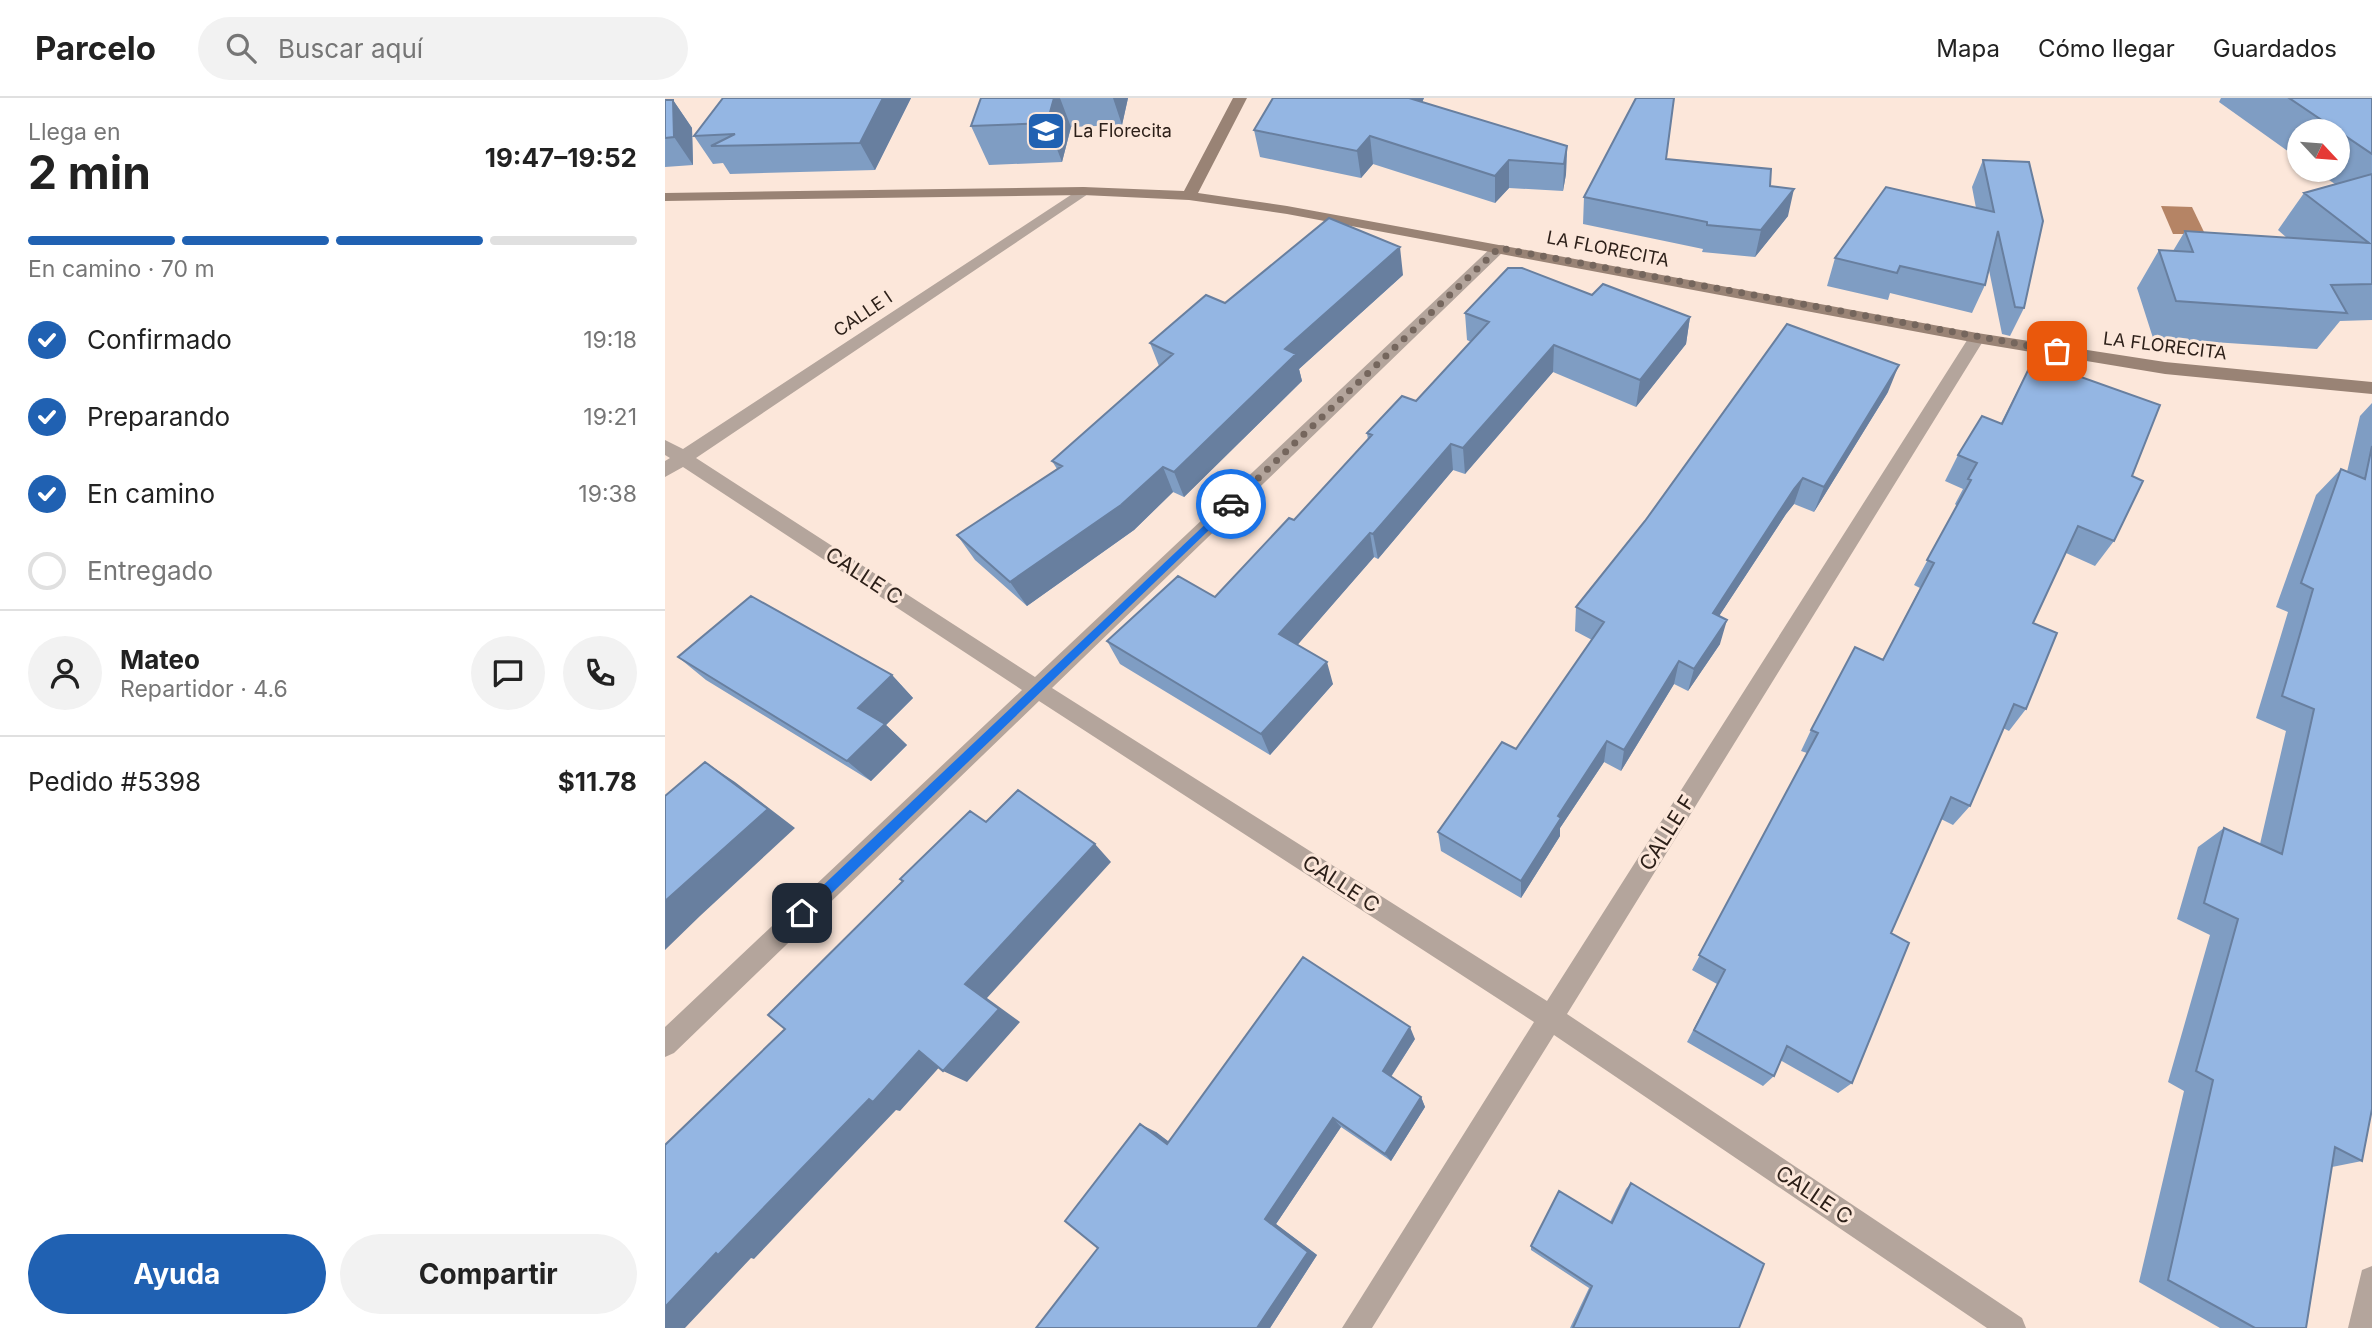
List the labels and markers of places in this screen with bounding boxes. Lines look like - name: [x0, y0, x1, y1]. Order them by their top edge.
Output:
- school or university icon: La Florecita: [1025, 110, 1067, 152]
- place label: La Florecita: [1073, 120, 1172, 141]
- pin: [2027, 321, 2087, 381]
- pin: [772, 883, 832, 943]

